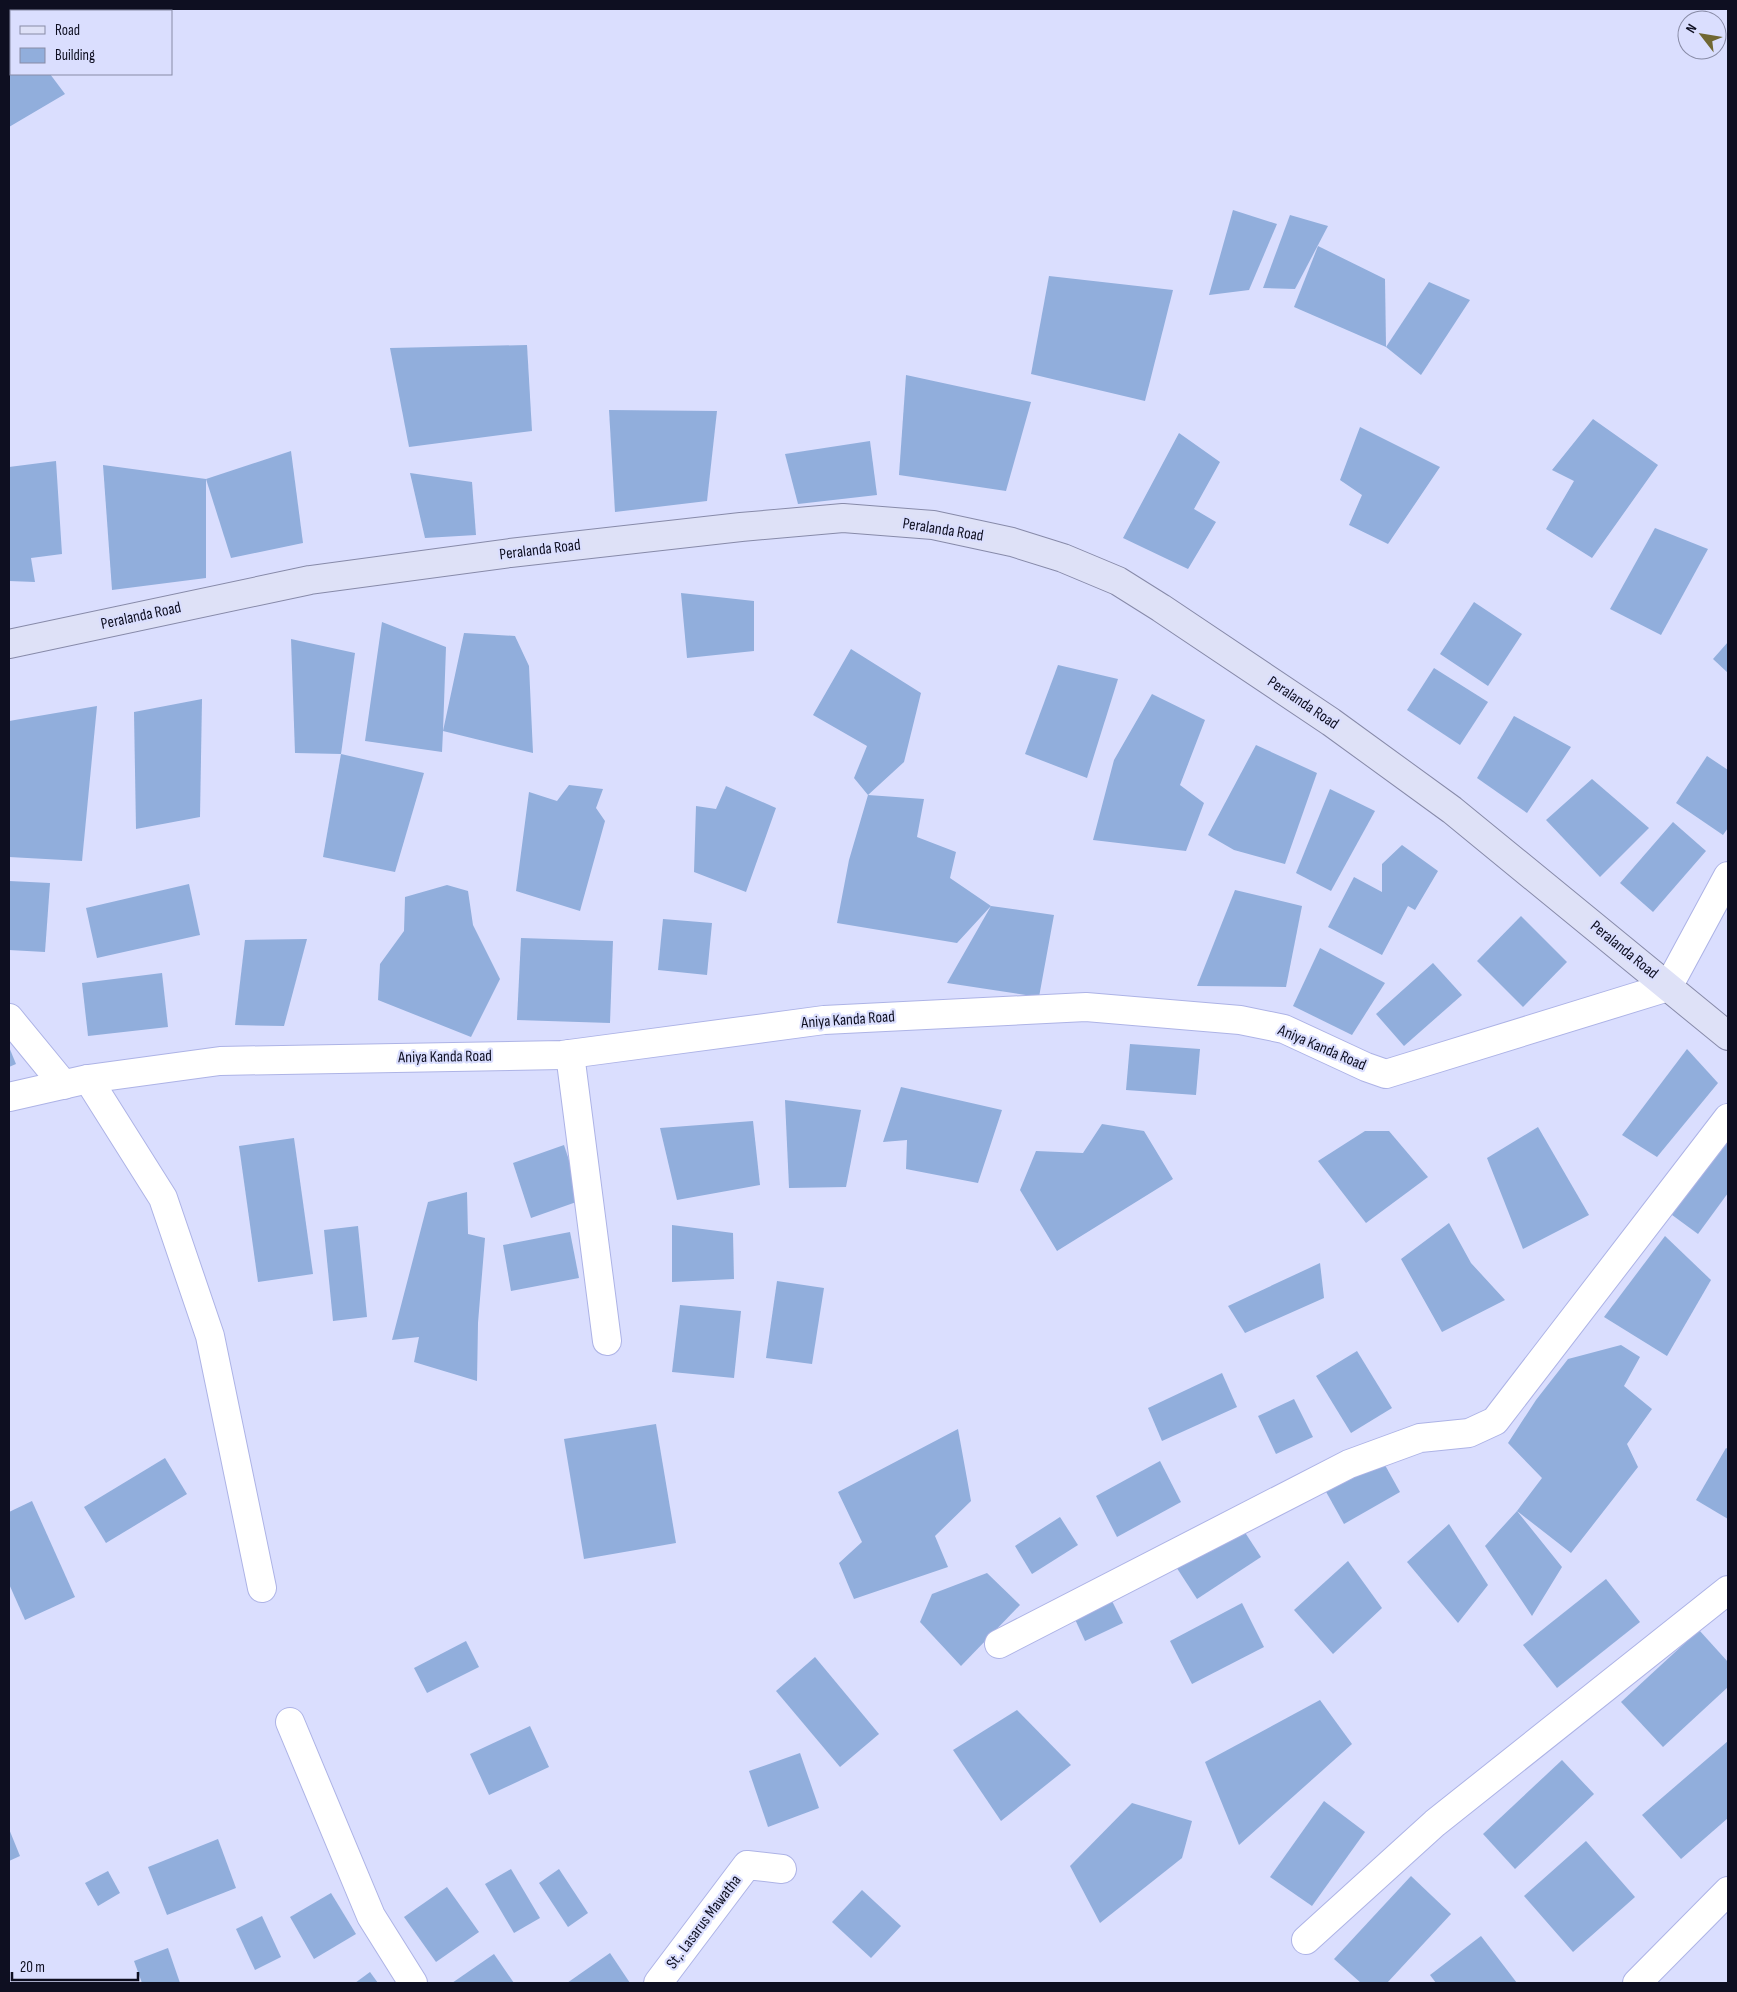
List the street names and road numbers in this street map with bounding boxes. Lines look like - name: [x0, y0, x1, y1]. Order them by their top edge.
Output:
- street label: Peralanda Road: [901, 514, 985, 546]
- street label: Peralanda Road: [498, 536, 582, 564]
- street label: Peralanda Road: [99, 598, 183, 634]
- street label: Peralanda Road: [1264, 672, 1342, 734]
- street label: Peralanda Road: [1586, 917, 1662, 983]
- street label: Aniya Kanda Road: [800, 1007, 895, 1033]
- street label: Aniya Kanda Road: [1274, 1021, 1369, 1075]
- street label: Aniya Kanda Road: [397, 1047, 492, 1067]
- street label: St,. Lasarus Mawatha: [663, 1871, 745, 1973]

